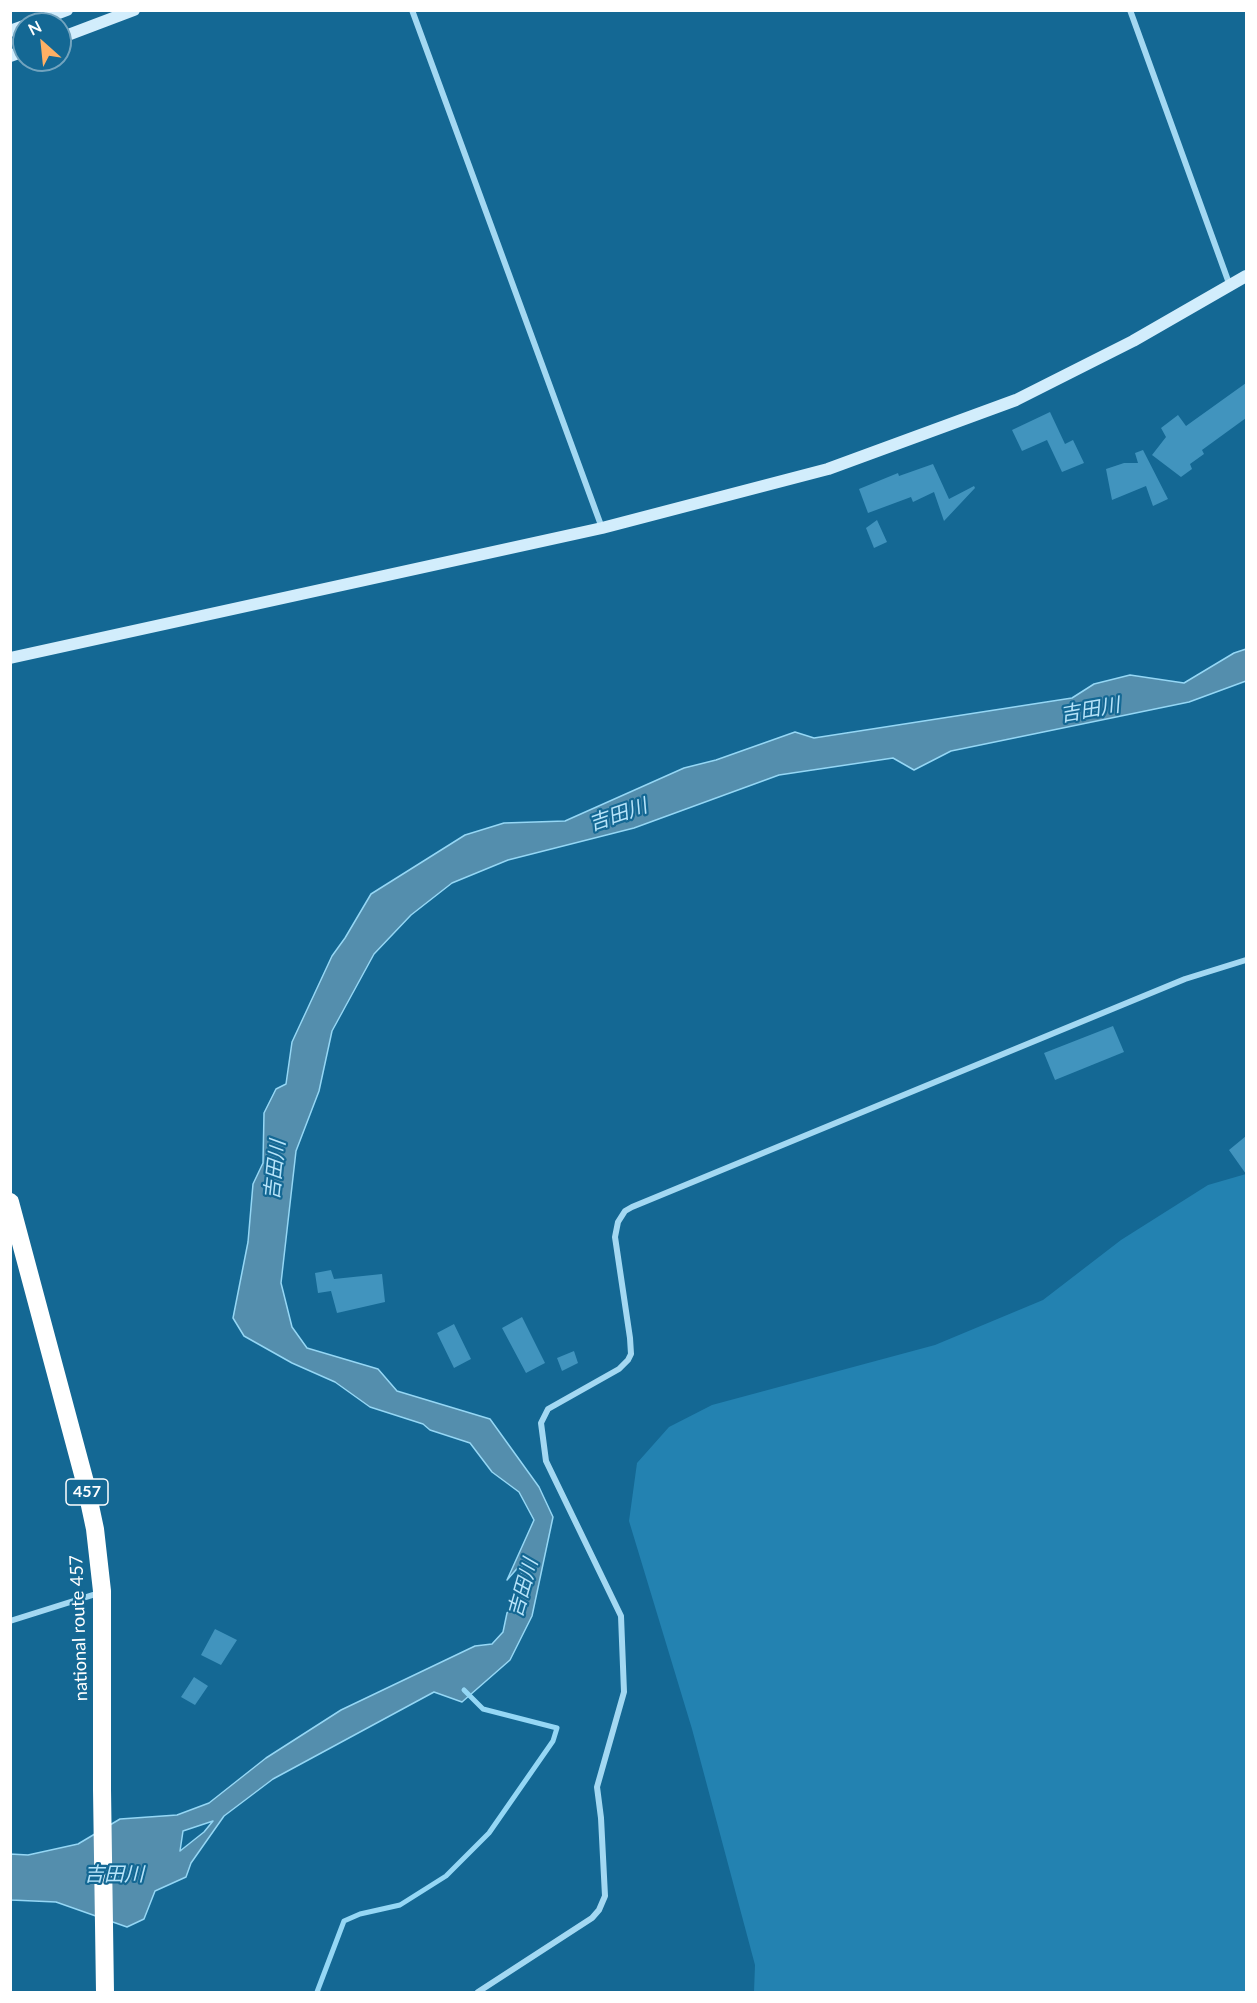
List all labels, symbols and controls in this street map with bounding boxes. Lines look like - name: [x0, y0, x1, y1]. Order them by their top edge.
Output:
- north arrow: [12, 12, 72, 72]
- text: N: [25, 16, 44, 39]
- water label: 吉田川: [1058, 693, 1122, 727]
- water label: 吉田川: [586, 794, 650, 836]
- water label: 吉田川: [260, 1139, 290, 1201]
- road number: 457: [66, 1479, 108, 1505]
- street label: national route 457: [66, 1555, 92, 1701]
- water label: 吉田川: [503, 1556, 543, 1620]
- water label: 吉田川: [84, 1863, 144, 1887]

